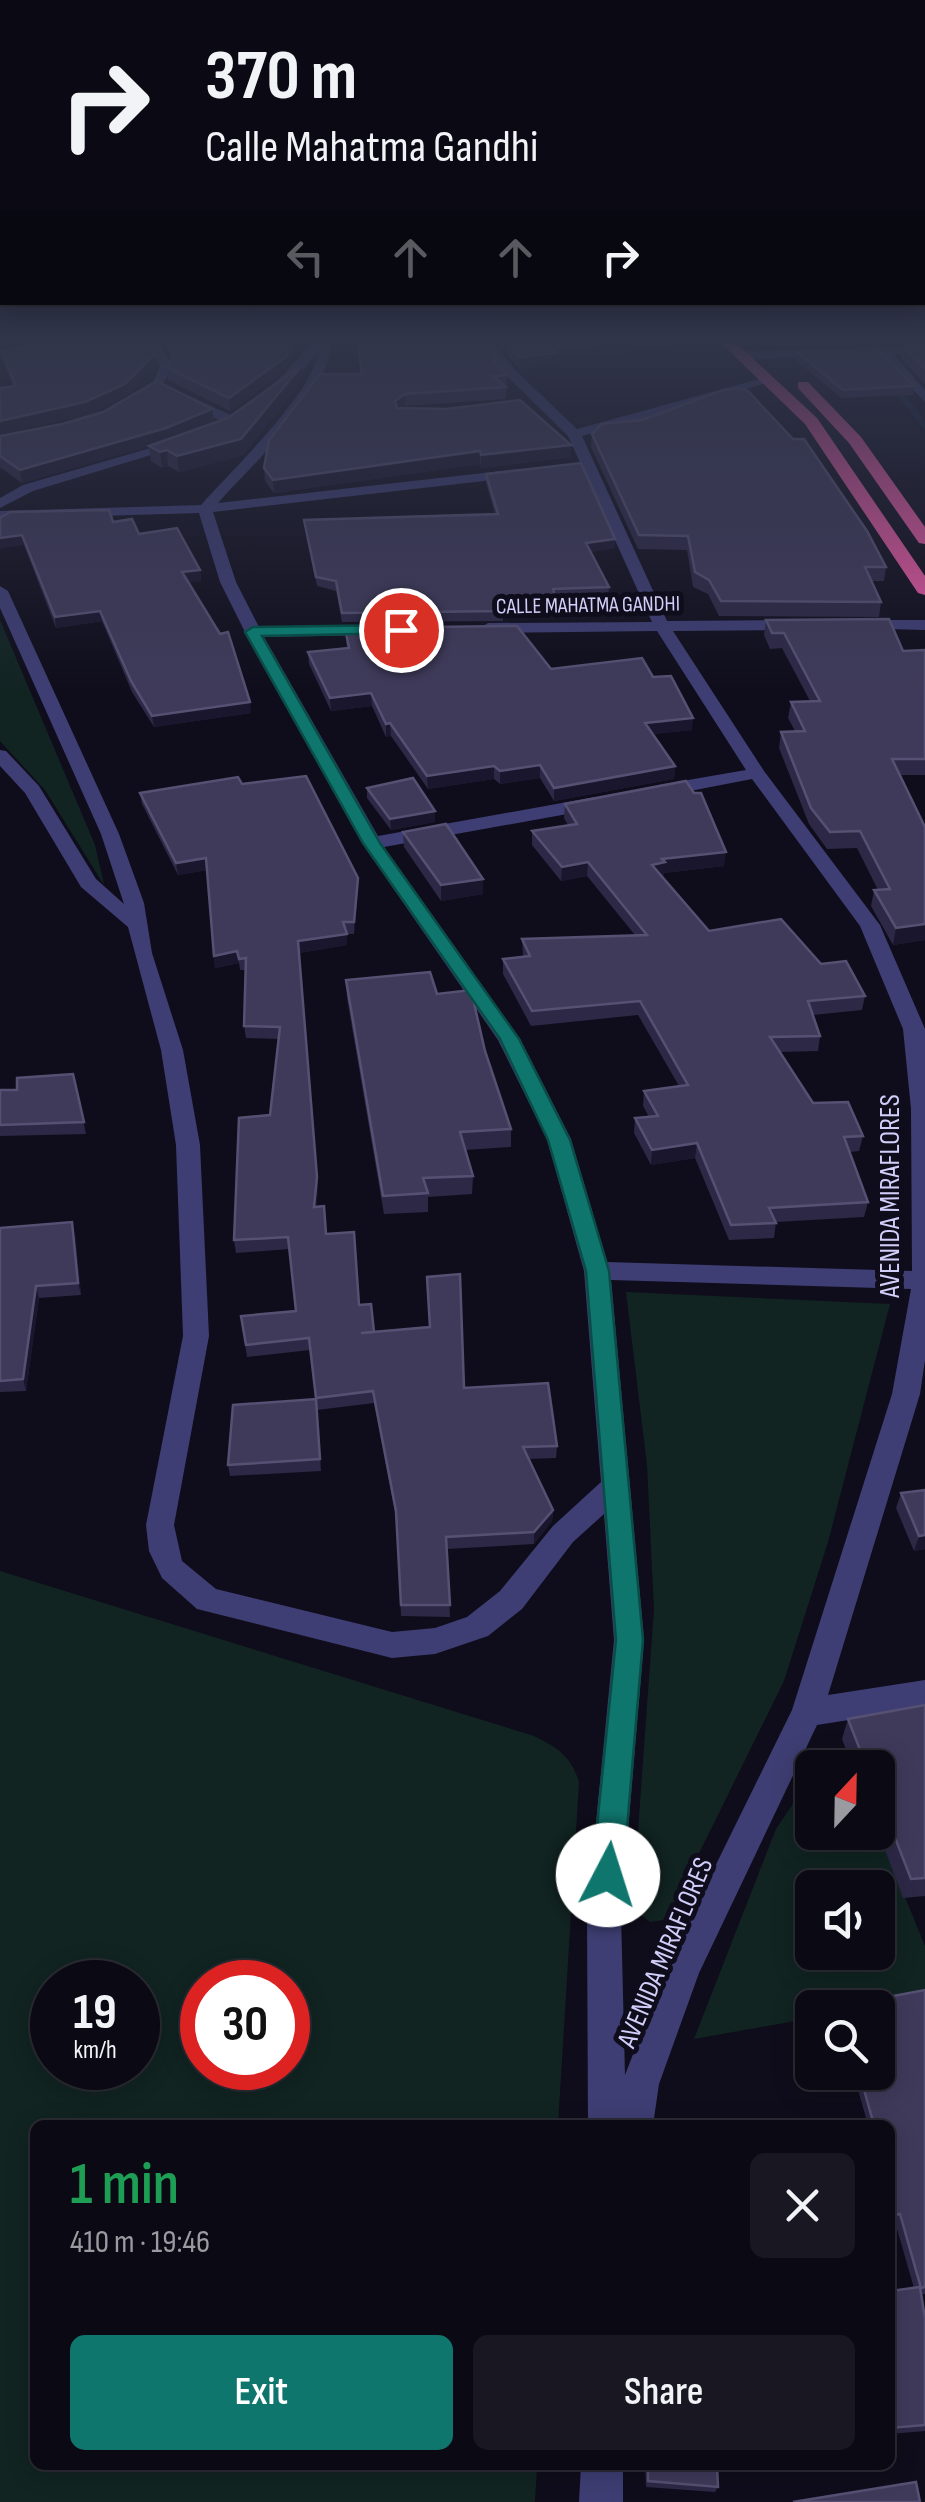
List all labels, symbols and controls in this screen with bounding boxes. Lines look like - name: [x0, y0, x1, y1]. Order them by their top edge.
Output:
- text: 370 m: [205, 35, 357, 119]
- icon: right: [40, 40, 170, 170]
- text: Calle Mahatma Gandhi: [205, 120, 538, 175]
- icon: left: [278, 230, 333, 285]
- icon: ahead: [383, 230, 438, 285]
- icon: ahead: [488, 230, 543, 285]
- icon: right: [593, 230, 648, 285]
- pin: [359, 588, 444, 673]
- street label: CALLE MAHATMA GANDHI: [496, 590, 680, 621]
- icon: arrive: [374, 603, 429, 658]
- street label: AVENIDA MIRAFLORES: [874, 1094, 907, 1299]
- north arrow: [795, 1750, 895, 1850]
- map controls: [795, 1750, 895, 2090]
- position arrow: [556, 1823, 660, 1927]
- street label: AVENIDA MIRAFLORES: [610, 1853, 720, 2054]
- button: sound: [795, 1870, 895, 1970]
- speed limit sign: 30: [180, 1960, 310, 2090]
- text: 19: [73, 1983, 117, 2043]
- button: search: [795, 1990, 895, 2090]
- text: km/h: [73, 2035, 117, 2066]
- text: 1 min: [70, 2149, 179, 2221]
- button: close: [750, 2153, 855, 2258]
- text: 410 m · 19:46: [70, 2223, 210, 2262]
- button: Exit: [70, 2335, 453, 2450]
- button: Share: [473, 2335, 855, 2450]

